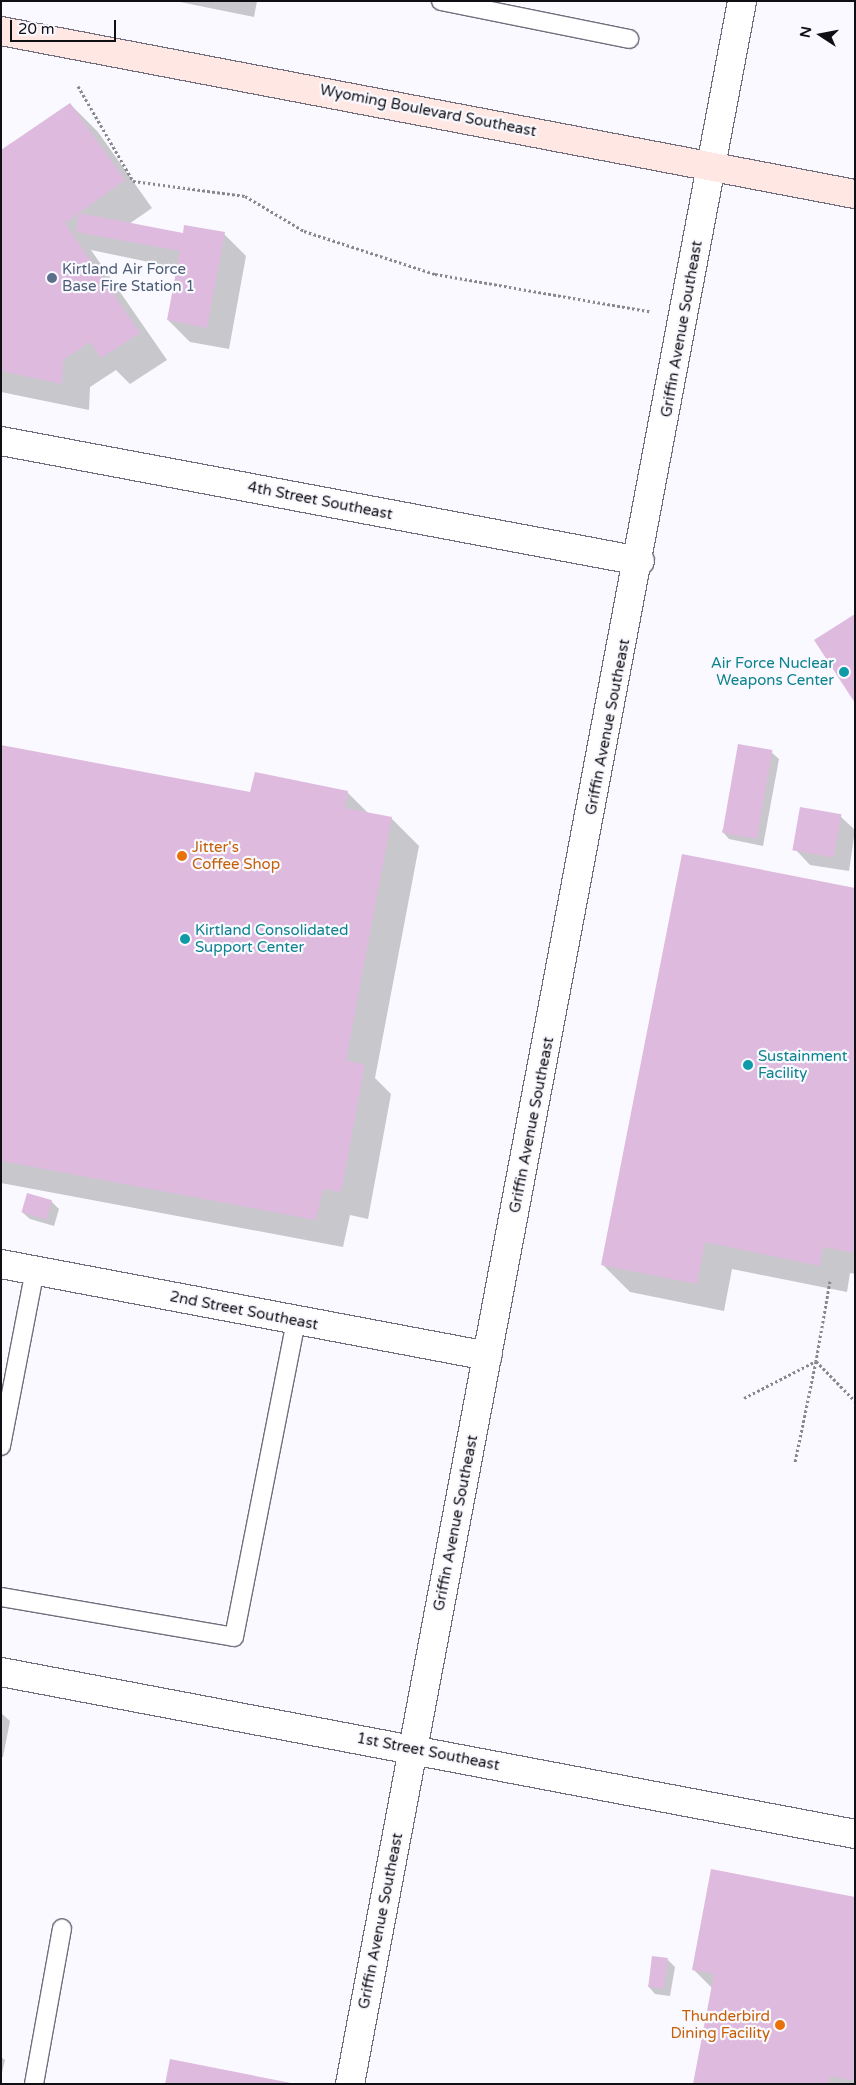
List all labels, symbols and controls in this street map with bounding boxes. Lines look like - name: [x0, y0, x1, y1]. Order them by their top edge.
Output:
- scale bar: [12, 10, 119, 42]
- north arrow: [796, 10, 846, 60]
- text: 20 m: [18, 20, 55, 38]
- text: N: [796, 25, 815, 39]
- street label: Wyoming Boulevard Southeast: [318, 81, 538, 141]
- street label: Griffin Avenue Southeast: [658, 239, 706, 419]
- place label: Kirtland Air Force Base Fire Station 1: [62, 260, 195, 295]
- marker: Kirtland Air Force Base Fire Station 1: [46, 272, 58, 284]
- street label: 4th Street Southeast: [246, 478, 394, 524]
- street label: Griffin Avenue Southeast: [582, 637, 634, 817]
- place label: Air Force Nuclear Weapons Center: [711, 654, 834, 689]
- marker: Air Force Nuclear Weapons Center: [838, 666, 850, 678]
- place label: Jitter's Coffee Shop: [192, 838, 280, 873]
- marker: Jitter's Coffee Shop: [176, 850, 188, 862]
- place label: Kirtland Consolidated Support Center: [195, 921, 348, 956]
- marker: Kirtland Consolidated Support Center: [179, 933, 191, 945]
- street label: Griffin Avenue Southeast: [506, 1035, 558, 1215]
- place label: Sustainment Facility: [758, 1047, 847, 1082]
- marker: Sustainment Facility: [742, 1059, 754, 1071]
- street label: 2nd Street Southeast: [168, 1288, 320, 1334]
- street label: Griffin Avenue Southeast: [430, 1433, 482, 1613]
- street label: 1st Street Southeast: [355, 1729, 501, 1775]
- street label: Griffin Avenue Southeast: [355, 1831, 407, 2011]
- place label: Thunderbird Dining Facility: [670, 2007, 770, 2042]
- marker: Thunderbird Dining Facility: [774, 2019, 786, 2031]

